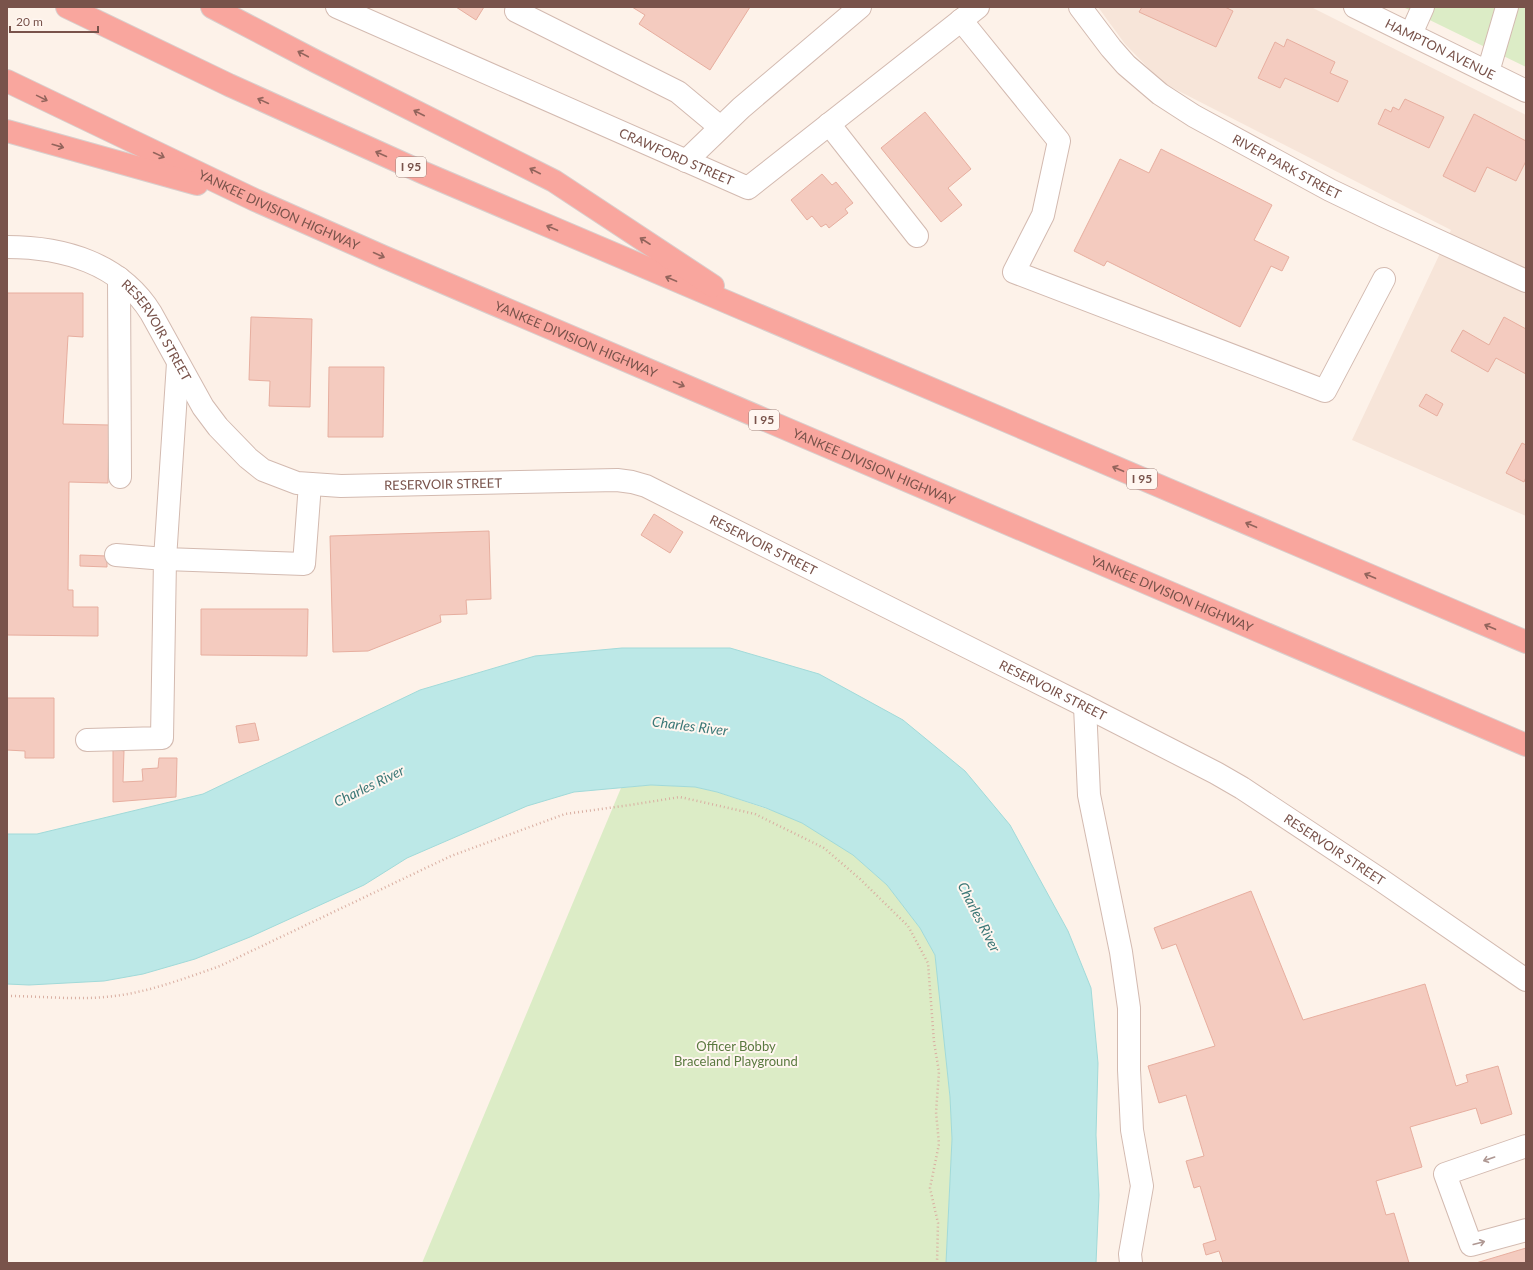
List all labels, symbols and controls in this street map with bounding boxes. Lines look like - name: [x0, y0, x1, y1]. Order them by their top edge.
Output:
- scale bar: [10, 8, 98, 34]
- text: 20 m: [16, 14, 43, 29]
- street label: HAMPTON AVENUE: [1383, 15, 1498, 83]
- one-way arrow: [297, 50, 309, 57]
- one-way arrow: [36, 95, 48, 102]
- one-way arrow: [257, 96, 269, 104]
- one-way arrow: [413, 109, 425, 116]
- street label: CRAWFORD STREET: [617, 124, 736, 189]
- street label: RIVER PARK STREET: [1230, 131, 1344, 202]
- one-way arrow: [51, 142, 64, 150]
- one-way arrow: [376, 150, 388, 157]
- one-way arrow: [153, 152, 165, 159]
- road number: I 95: [396, 157, 426, 177]
- street label: YANKEE DIVISION HIGHWAY: [196, 166, 363, 254]
- one-way arrow: [529, 167, 541, 174]
- one-way arrow: [546, 224, 558, 231]
- one-way arrow: [639, 236, 650, 245]
- one-way arrow: [373, 252, 385, 260]
- one-way arrow: [666, 275, 678, 282]
- street label: RESERVOIR STREET: [118, 276, 195, 384]
- street label: YANKEE DIVISION HIGHWAY: [492, 297, 661, 381]
- one-way arrow: [672, 380, 684, 388]
- road number: I 95: [749, 410, 779, 430]
- street label: YANKEE DIVISION HIGHWAY: [790, 425, 959, 509]
- one-way arrow: [1113, 465, 1125, 472]
- road number: I 95: [1127, 469, 1157, 489]
- street label: RESERVOIR STREET: [384, 474, 502, 493]
- street label: RESERVOIR STREET: [707, 511, 820, 579]
- one-way arrow: [1245, 521, 1257, 529]
- street label: YANKEE DIVISION HIGHWAY: [1088, 552, 1256, 636]
- one-way arrow: [1365, 572, 1377, 579]
- one-way arrow: [1485, 623, 1497, 630]
- street label: RESERVOIR STREET: [997, 656, 1110, 724]
- water label: Charles River: [651, 712, 729, 739]
- water label: Charles River: [331, 761, 407, 810]
- street label: RESERVOIR STREET: [1281, 810, 1388, 889]
- water label: Charles River: [955, 879, 1004, 955]
- park label: Officer Bobby Braceland Playground: [674, 1038, 798, 1069]
- one-way arrow: [1483, 1156, 1496, 1163]
- one-way arrow: [1472, 1239, 1485, 1246]

